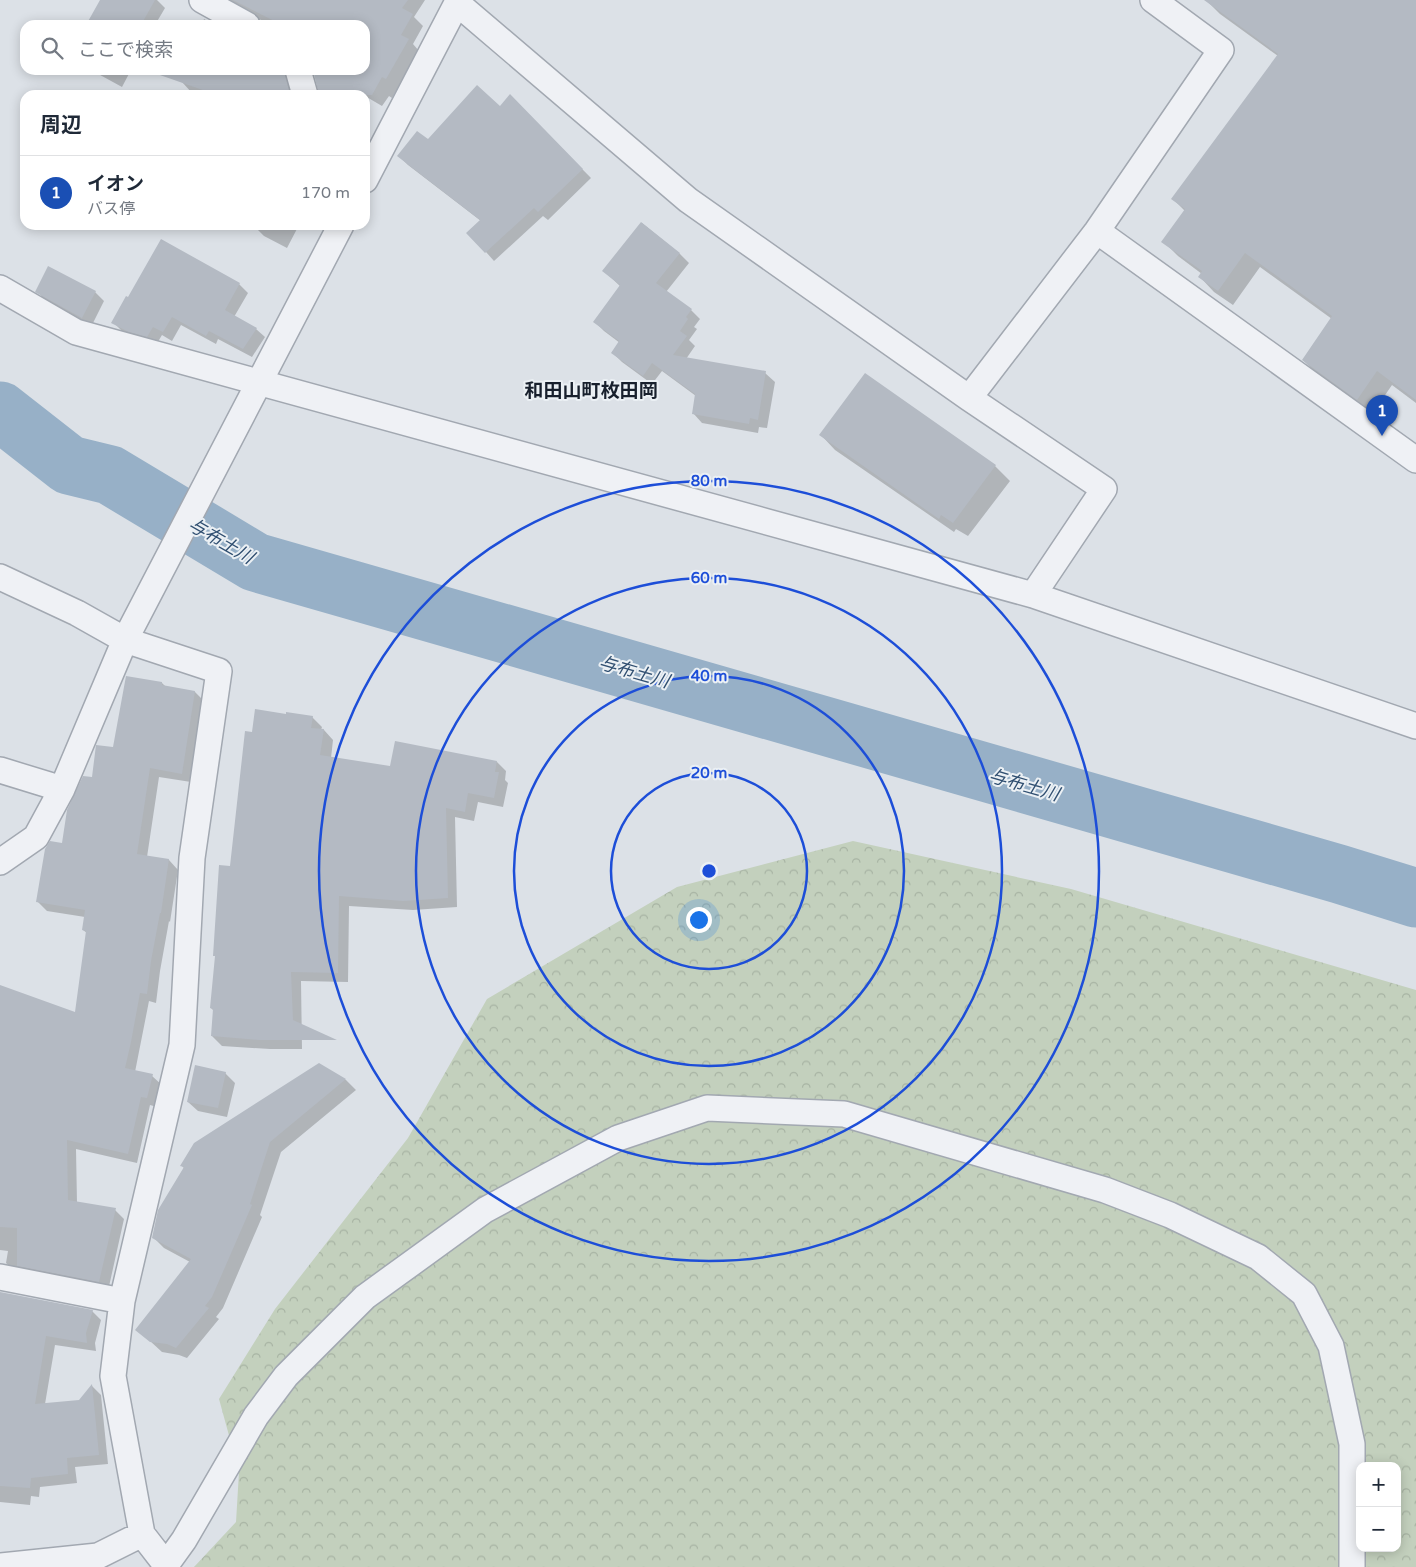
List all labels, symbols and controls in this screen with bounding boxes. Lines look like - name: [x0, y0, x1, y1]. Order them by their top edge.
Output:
- search box: [20, 20, 370, 75]
- icon: search: [38, 34, 66, 62]
- text: ここで検索: [78, 39, 173, 61]
- text: 周辺: [40, 113, 82, 138]
- text: イオン: [87, 173, 144, 195]
- text: 1: [51, 183, 61, 203]
- text: 170 m: [301, 183, 350, 203]
- text: バス停: [87, 199, 135, 219]
- district label: 和田山町枚田岡: [524, 380, 658, 402]
- pin: 1: [1366, 395, 1398, 436]
- text: 80 m: [691, 472, 727, 490]
- water label: 与布土川: [184, 513, 259, 570]
- text: 60 m: [691, 569, 727, 587]
- water label: 与布土川: [596, 652, 674, 693]
- text: 40 m: [691, 667, 727, 685]
- text: 20 m: [691, 764, 727, 782]
- water label: 与布土川: [986, 765, 1064, 806]
- centre of rings: [700, 862, 718, 880]
- your location: [686, 907, 712, 933]
- map controls: [1356, 1462, 1401, 1552]
- button: +: [1356, 1462, 1401, 1507]
- button: −: [1356, 1507, 1401, 1552]

